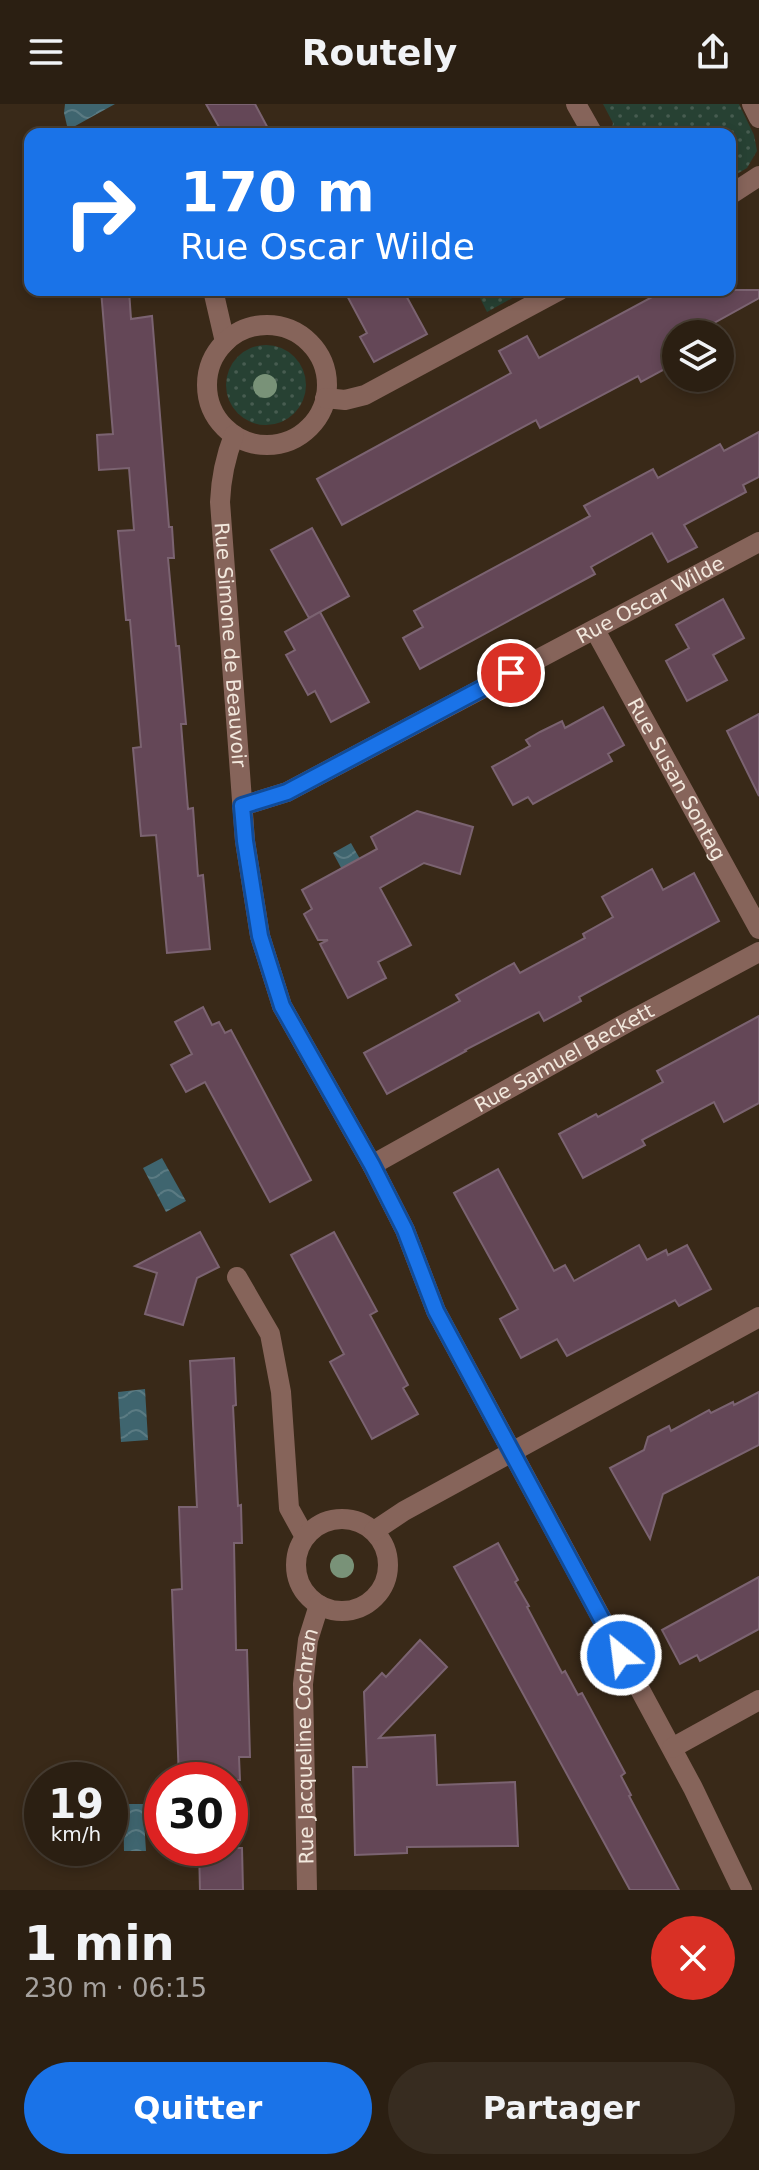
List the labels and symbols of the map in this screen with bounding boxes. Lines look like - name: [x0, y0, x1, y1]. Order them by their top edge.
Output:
- street label: Rue Simone de Beauvoir: [210, 521, 252, 769]
- street label: Rue Oscar Wilde: [572, 551, 728, 649]
- pin: [477, 639, 545, 707]
- street label: Rue Susan Sontag: [622, 694, 731, 865]
- street label: Rue Samuel Beckett: [470, 998, 658, 1117]
- position arrow: [579, 1613, 663, 1697]
- street label: Rue Jacqueline Cochran: [291, 1625, 323, 1865]
- speed limit sign: 30: [144, 1762, 248, 1866]

